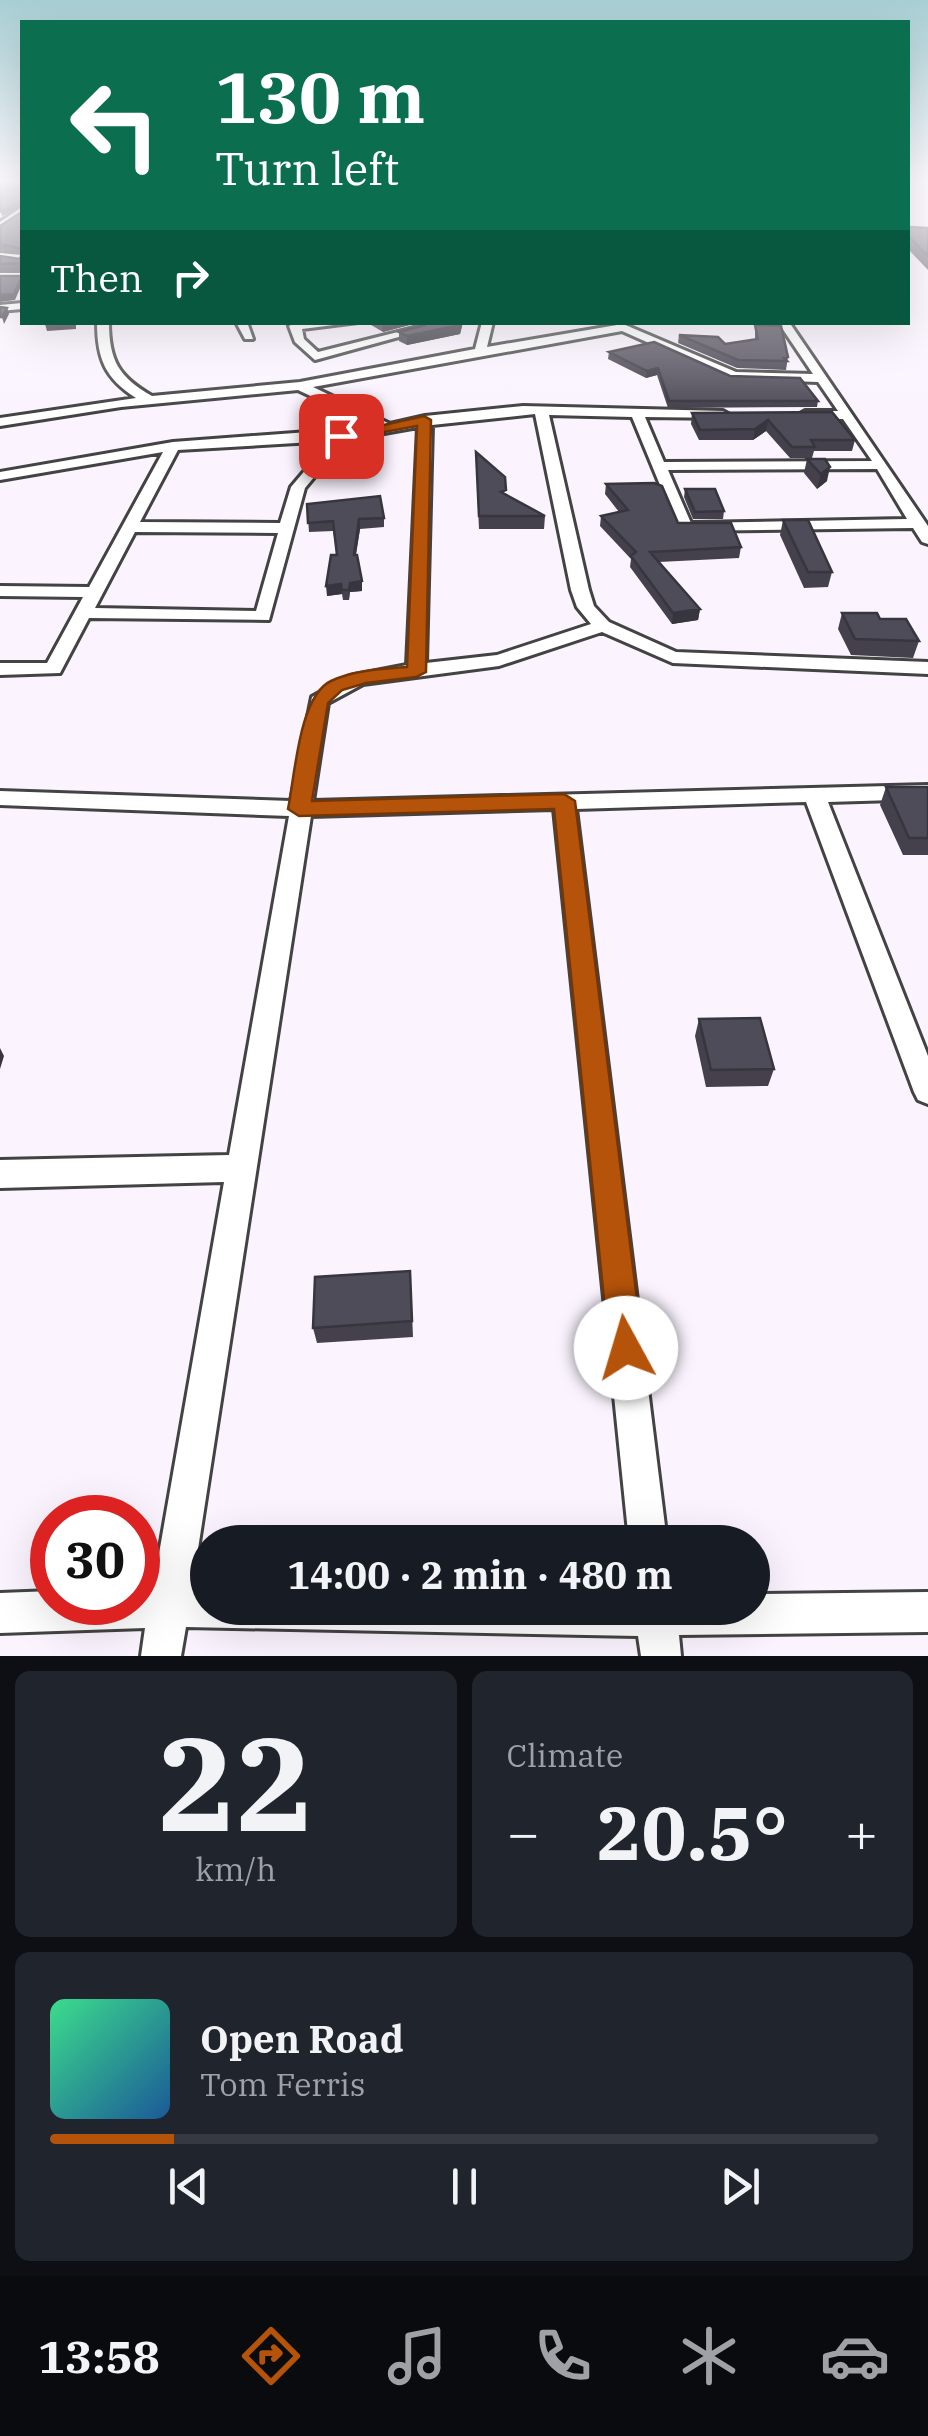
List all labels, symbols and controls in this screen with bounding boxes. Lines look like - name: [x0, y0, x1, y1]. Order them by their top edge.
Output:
- text: 130 m: [215, 51, 425, 142]
- icon: left: [50, 60, 180, 190]
- text: Turn left: [215, 139, 399, 197]
- icon: right: [163, 250, 218, 305]
- text: Then: [50, 253, 143, 302]
- pin: [299, 394, 384, 479]
- icon: arrive: [314, 409, 369, 464]
- position arrow: [574, 1296, 678, 1400]
- speed limit sign: 30: [30, 1495, 160, 1625]
- text: 14:00 · 2 min · 480 m: [287, 1550, 673, 1599]
- text: 22: [158, 1698, 314, 1867]
- text: Climate: [507, 1734, 623, 1776]
- text: 20.5°: [597, 1783, 788, 1881]
- text: −: [507, 1797, 540, 1868]
- text: +: [845, 1797, 878, 1868]
- text: km/h: [195, 1848, 276, 1890]
- text: Open Road: [200, 2014, 404, 2063]
- text: Tom Ferris: [200, 2063, 365, 2105]
- icon: previous: [161, 2159, 216, 2214]
- icon: pause: [437, 2159, 492, 2214]
- icon: next: [713, 2159, 768, 2214]
- icon: directions: [236, 2321, 306, 2391]
- icon: music: [382, 2321, 452, 2391]
- icon: phone: [528, 2321, 598, 2391]
- icon: climate: [674, 2321, 744, 2391]
- icon: car: [820, 2321, 890, 2391]
- text: 13:58: [38, 2327, 160, 2385]

